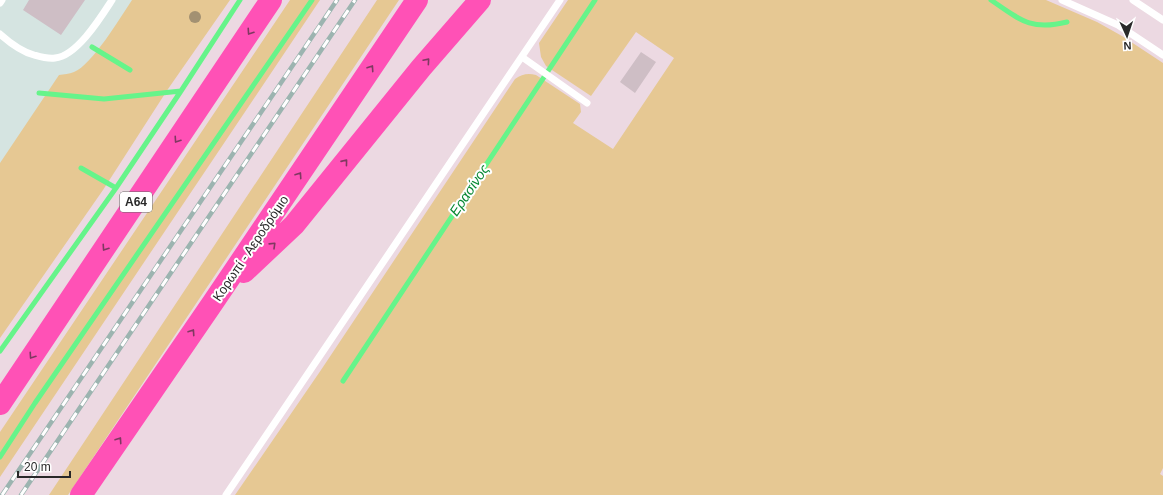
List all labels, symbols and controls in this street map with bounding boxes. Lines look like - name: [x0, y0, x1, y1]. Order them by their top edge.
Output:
- north arrow: [1107, 16, 1147, 56]
- one-way arrow: [247, 28, 254, 35]
- text: N: [1123, 40, 1132, 52]
- one-way arrow: [423, 59, 430, 66]
- one-way arrow: [366, 65, 373, 72]
- one-way arrow: [174, 136, 182, 143]
- one-way arrow: [340, 159, 347, 167]
- water label: Ερασίνος: [446, 161, 492, 219]
- one-way arrow: [294, 173, 301, 180]
- road number: Α64: [120, 192, 152, 212]
- street label: Κορωπί - Αεροδρόμιο: [209, 193, 291, 304]
- one-way arrow: [268, 242, 276, 250]
- one-way arrow: [102, 244, 109, 251]
- one-way arrow: [188, 330, 195, 337]
- one-way arrow: [29, 352, 37, 359]
- one-way arrow: [114, 437, 121, 444]
- scale bar: [18, 453, 70, 479]
- text: 20 m: [24, 460, 51, 474]

